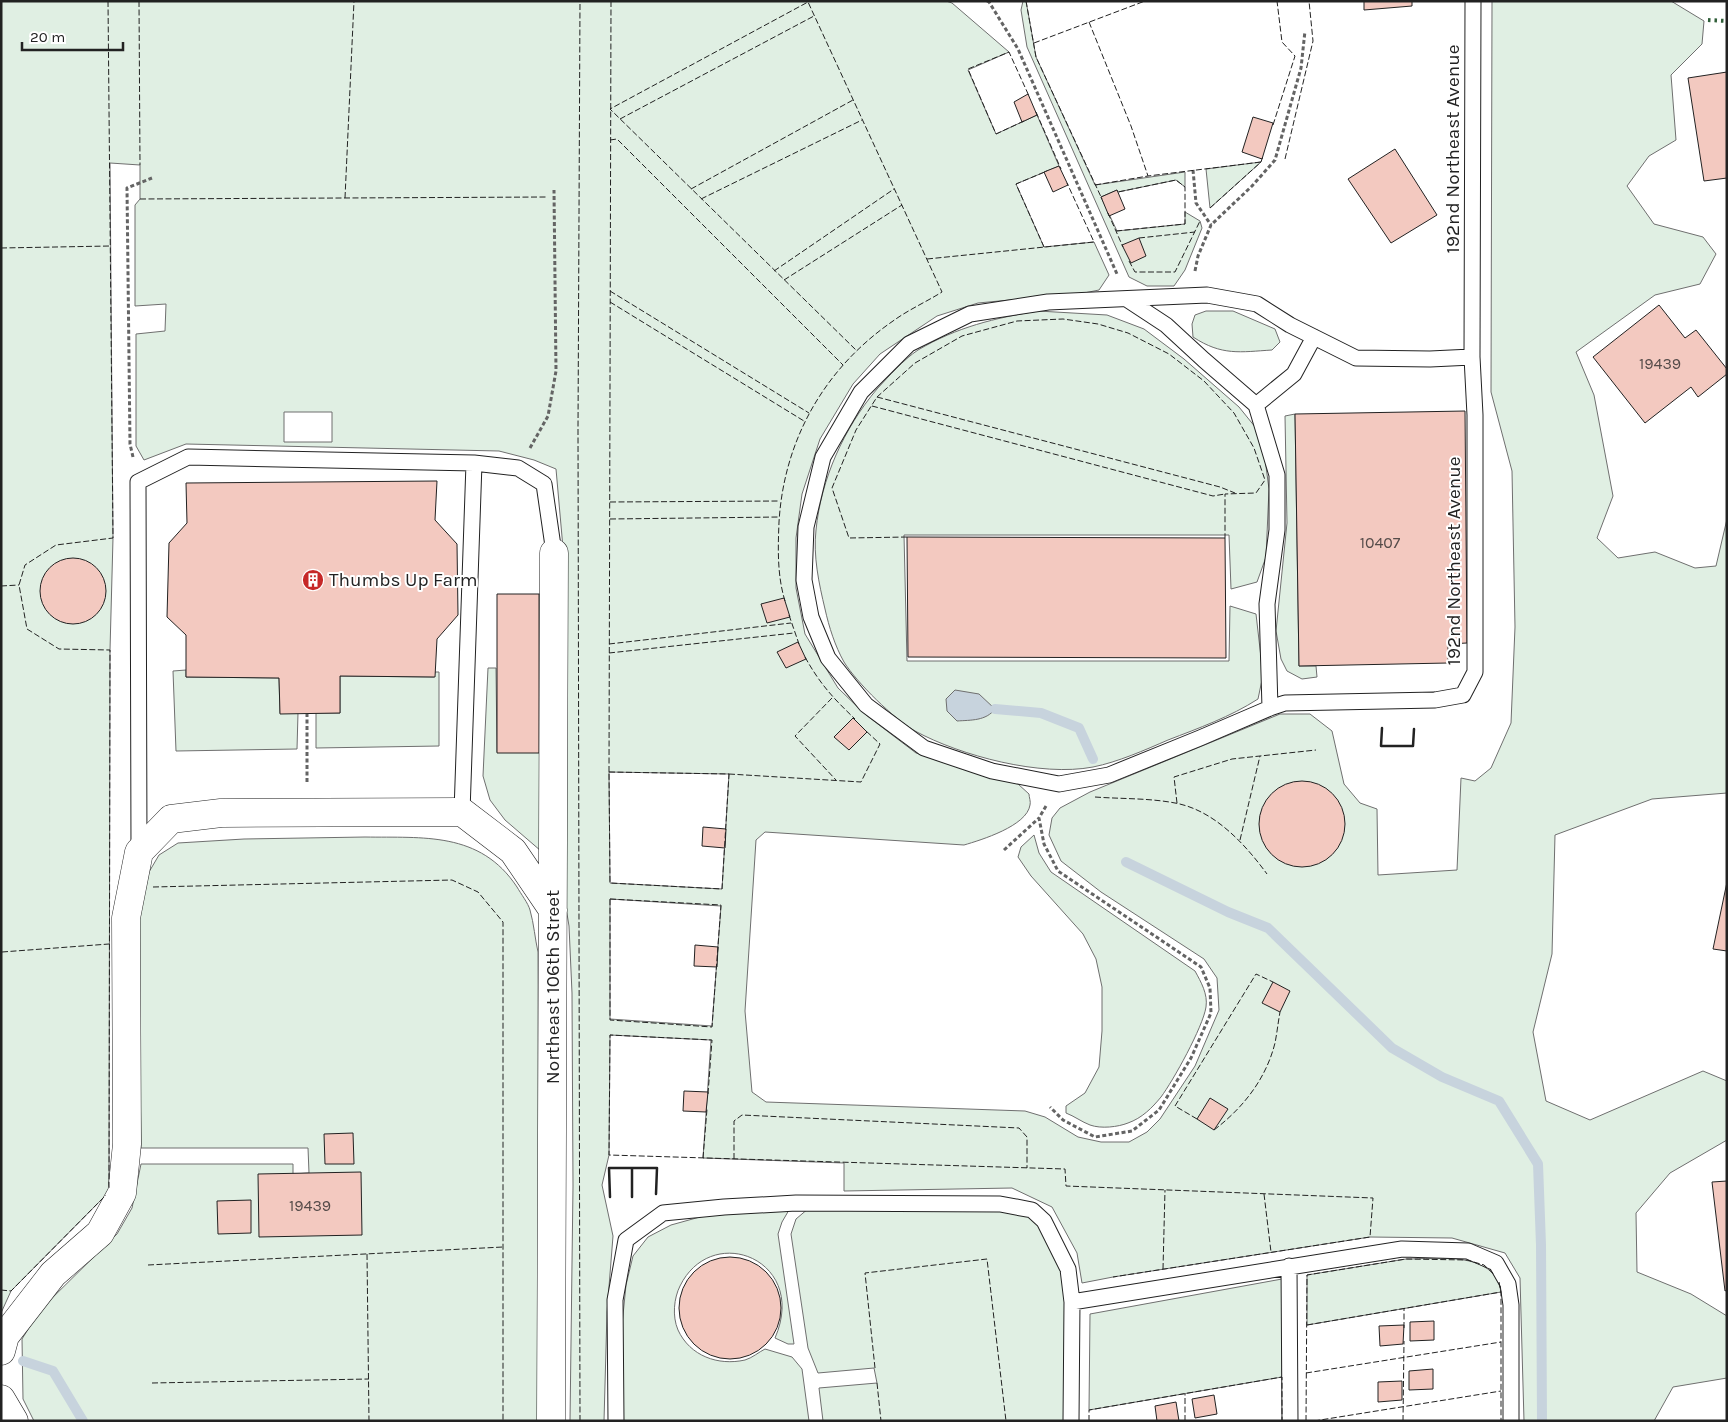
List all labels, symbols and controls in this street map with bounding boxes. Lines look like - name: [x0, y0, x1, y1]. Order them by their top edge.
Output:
- scale bar: [22, 20, 124, 52]
- text: 20 m: [30, 28, 65, 46]
- street label: 192nd Northeast Avenue: [1442, 45, 1464, 253]
- house number: 19439: [1639, 354, 1681, 373]
- street label: 192nd Northeast Avenue: [1443, 457, 1465, 665]
- house number: 10407: [1360, 533, 1401, 552]
- building icon: Thumbs Up Farm: [301, 568, 325, 592]
- place label: Thumbs Up Farm: [329, 569, 478, 591]
- street label: Northeast 106th Street: [542, 890, 564, 1084]
- house number: 19439: [289, 1196, 331, 1215]

